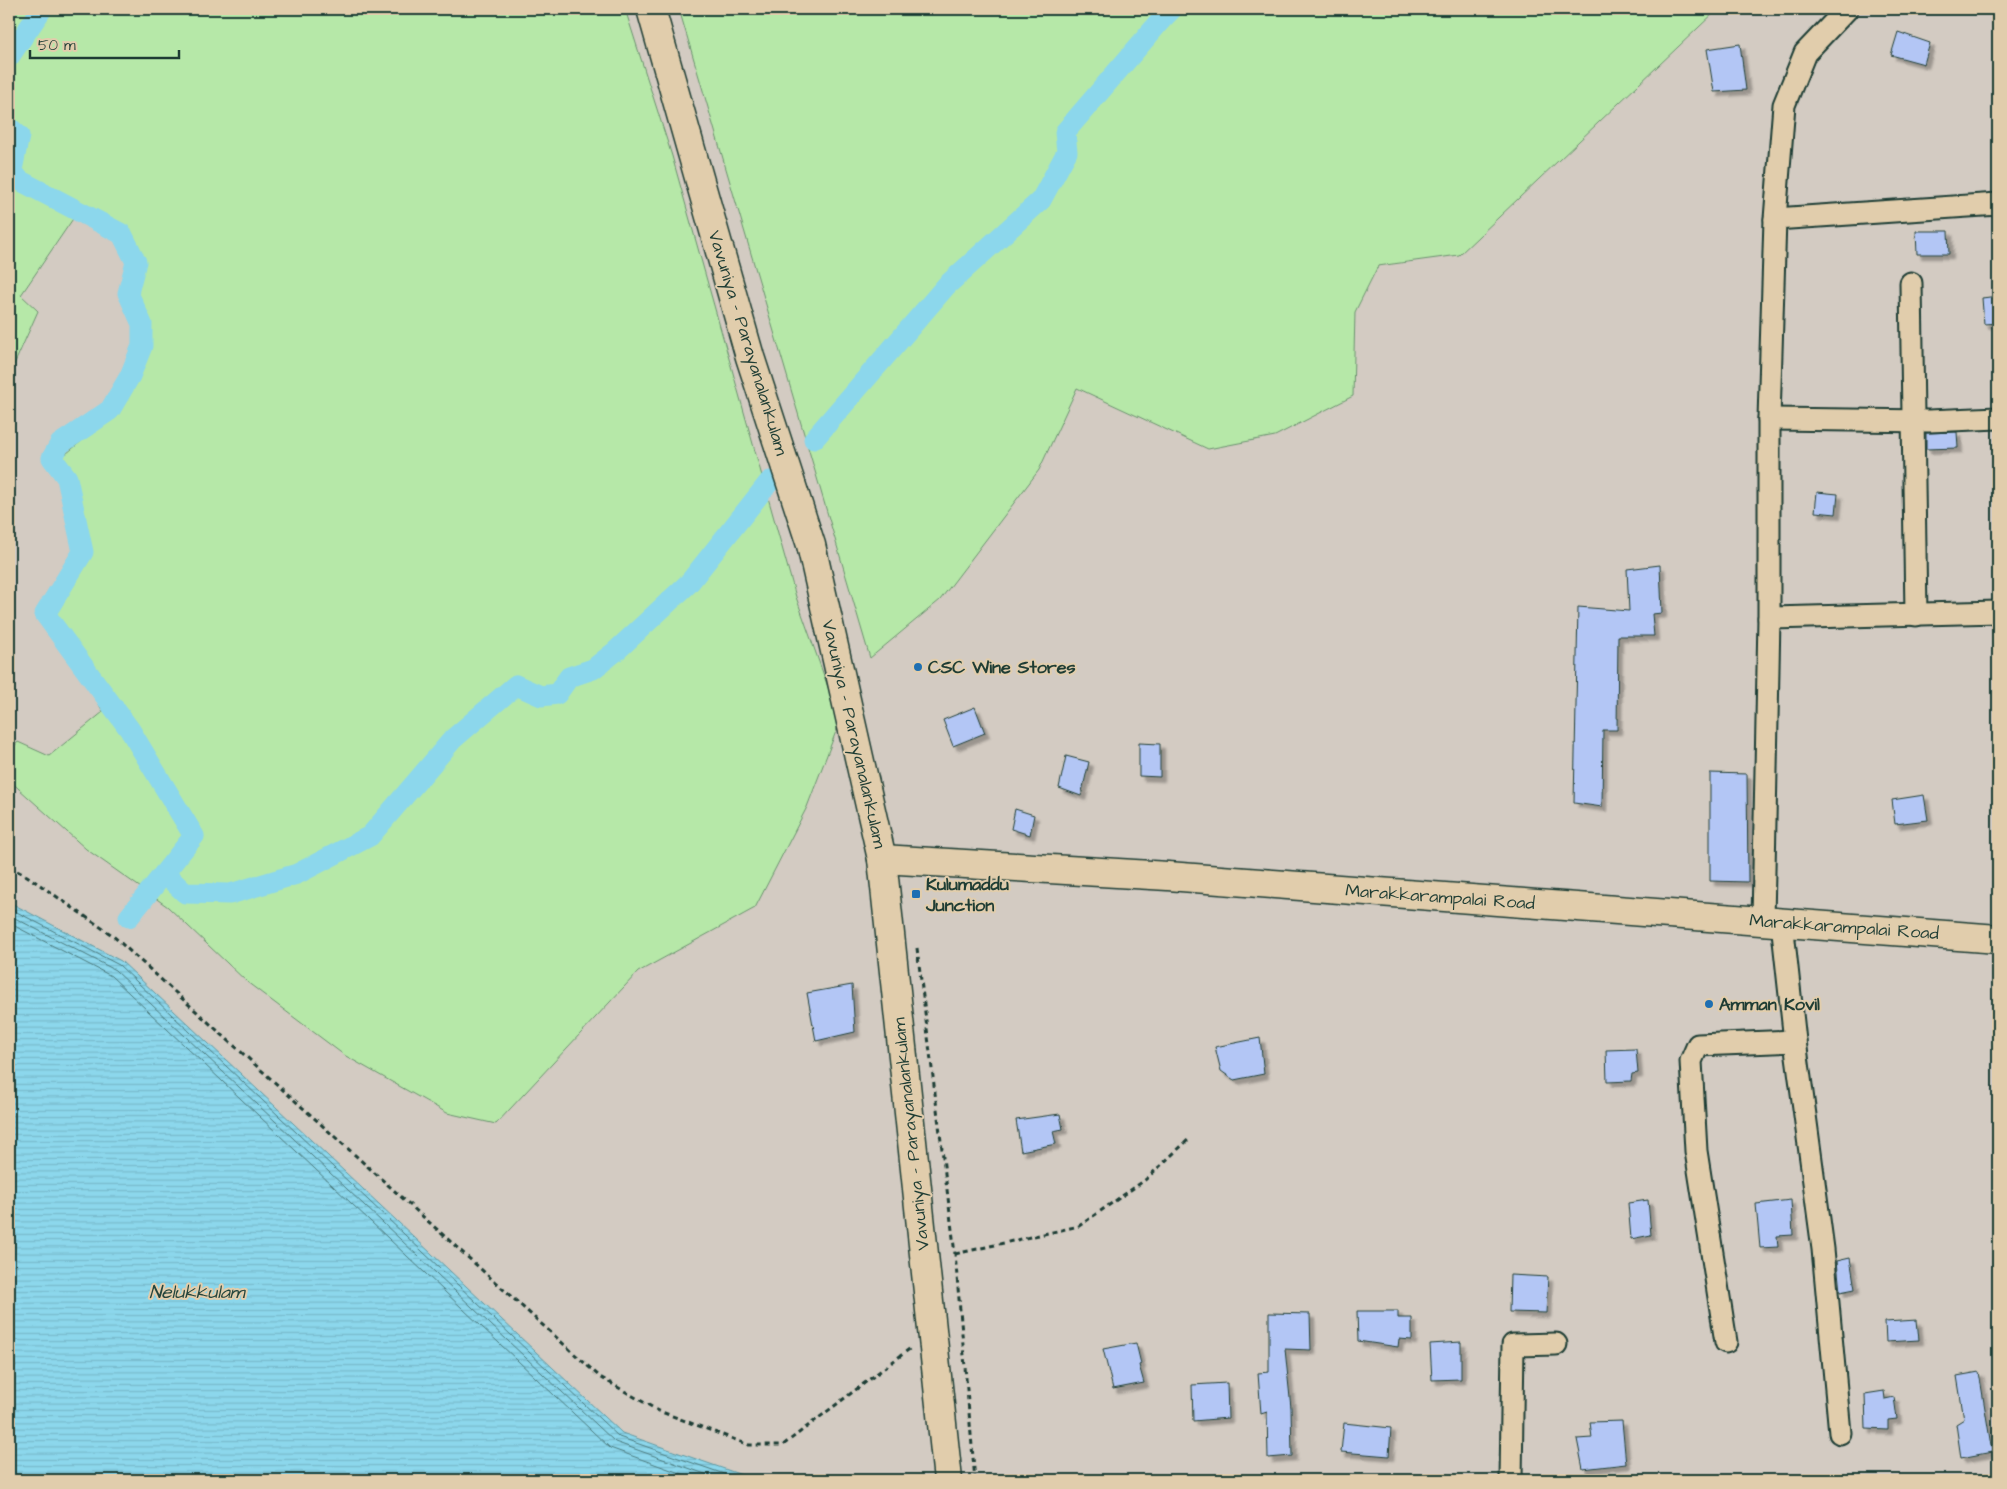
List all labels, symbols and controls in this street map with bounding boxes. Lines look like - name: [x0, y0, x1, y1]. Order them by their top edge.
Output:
- scale bar: [30, 28, 179, 60]
- text: 50 m: [38, 35, 76, 56]
- street label: Vavuniya - Parayanalankulam: [701, 228, 794, 459]
- street label: Vavuniya - Parayanalankulam: [815, 617, 892, 851]
- place label: CSC Wine Stores: [928, 655, 1076, 680]
- marker: CSC Wine Stores: [912, 661, 924, 673]
- place label: Kulumaddu Junction: [925, 872, 1009, 918]
- street label: Marakkarampalai Road: [1344, 878, 1536, 916]
- marker: Kulumaddu Junction: [910, 888, 922, 900]
- street label: Marakkarampalai Road: [1748, 908, 1940, 946]
- place label: Amman Kovil: [1719, 992, 1820, 1017]
- marker: Amman Kovil: [1703, 998, 1715, 1010]
- street label: Vavuniya - Parayanalankulam: [886, 1016, 937, 1252]
- water label: Nelukkulam: [149, 1279, 247, 1306]

